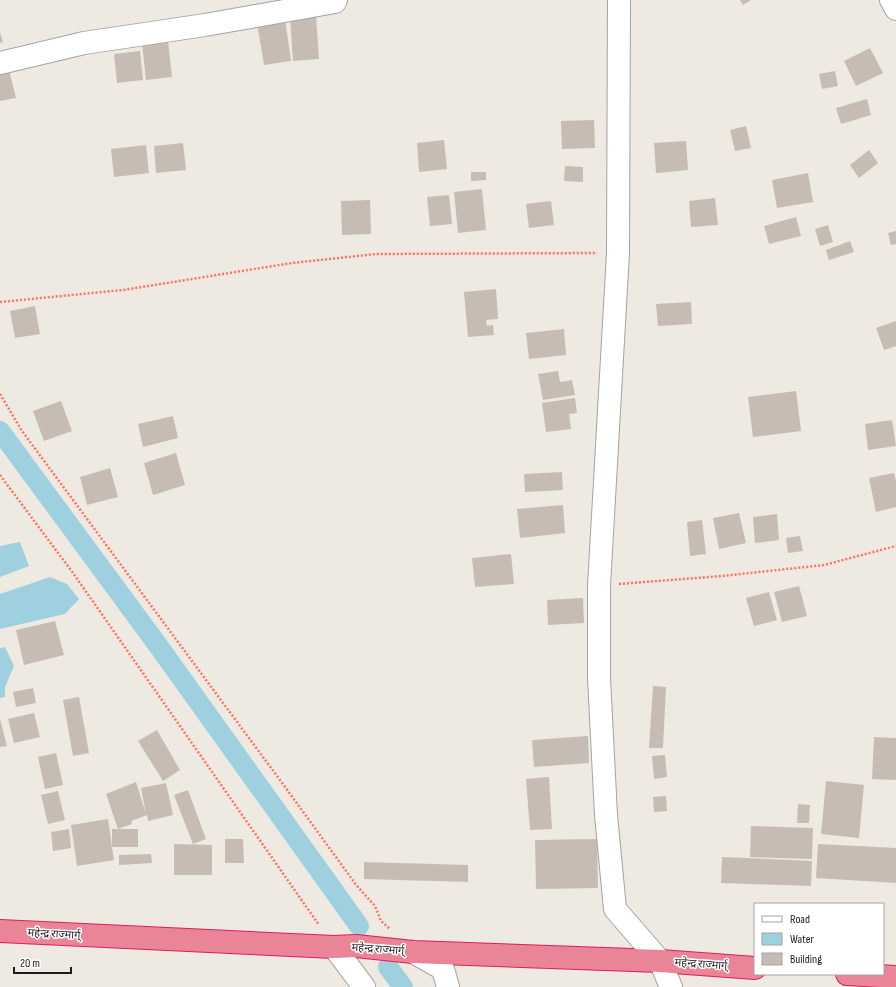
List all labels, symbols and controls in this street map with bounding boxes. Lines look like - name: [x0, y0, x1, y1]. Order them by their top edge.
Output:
- legend: [754, 903, 884, 975]
- text: Road: [790, 912, 810, 927]
- street label: महेन्द्र राज्मार्ग्: [27, 926, 83, 942]
- text: Water: [790, 932, 814, 947]
- street label: महेन्द्र राज्मार्ग्: [351, 941, 407, 957]
- scale bar: [14, 949, 71, 975]
- text: Building: [790, 952, 822, 967]
- text: 20 m: [20, 956, 40, 971]
- street label: महेन्द्र राज्मार्ग्: [674, 956, 730, 972]

